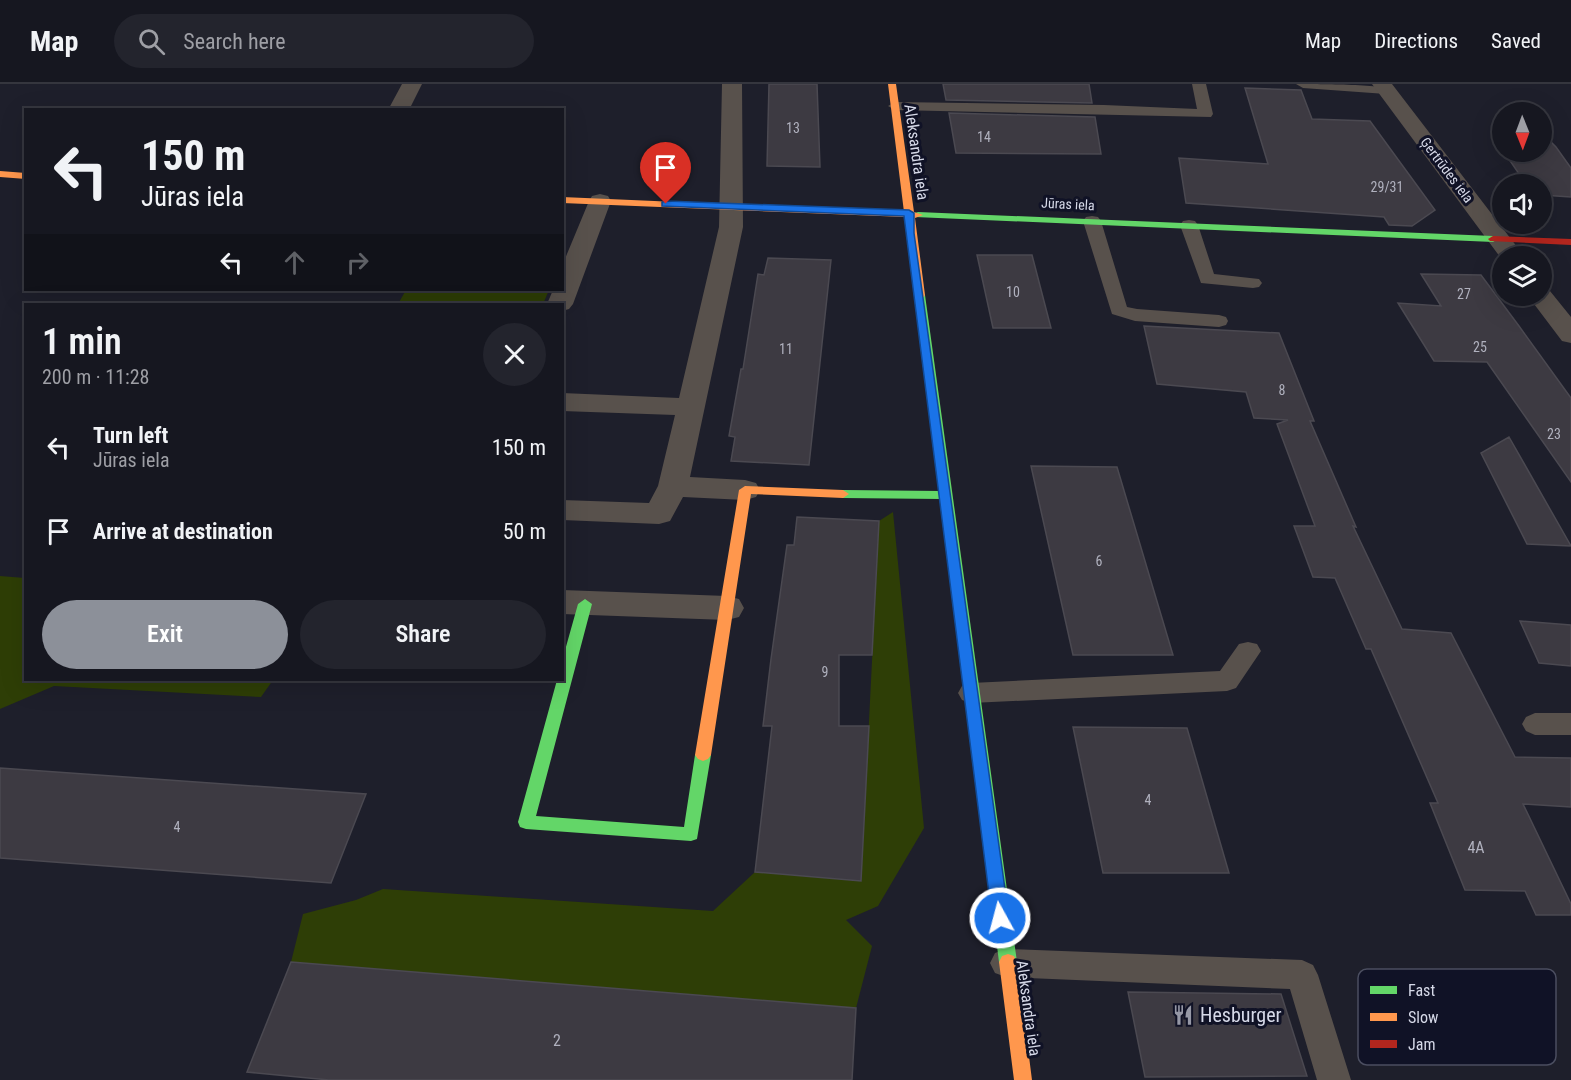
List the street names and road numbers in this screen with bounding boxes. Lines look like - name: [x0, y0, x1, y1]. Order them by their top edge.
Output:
- street label: Aleksandra iela: [900, 103, 933, 201]
- street label: Ģertrūdes iela: [1417, 134, 1477, 206]
- street label: Jūras iela: [1041, 195, 1095, 213]
- street label: Aleksandra iela: [1012, 959, 1045, 1057]

